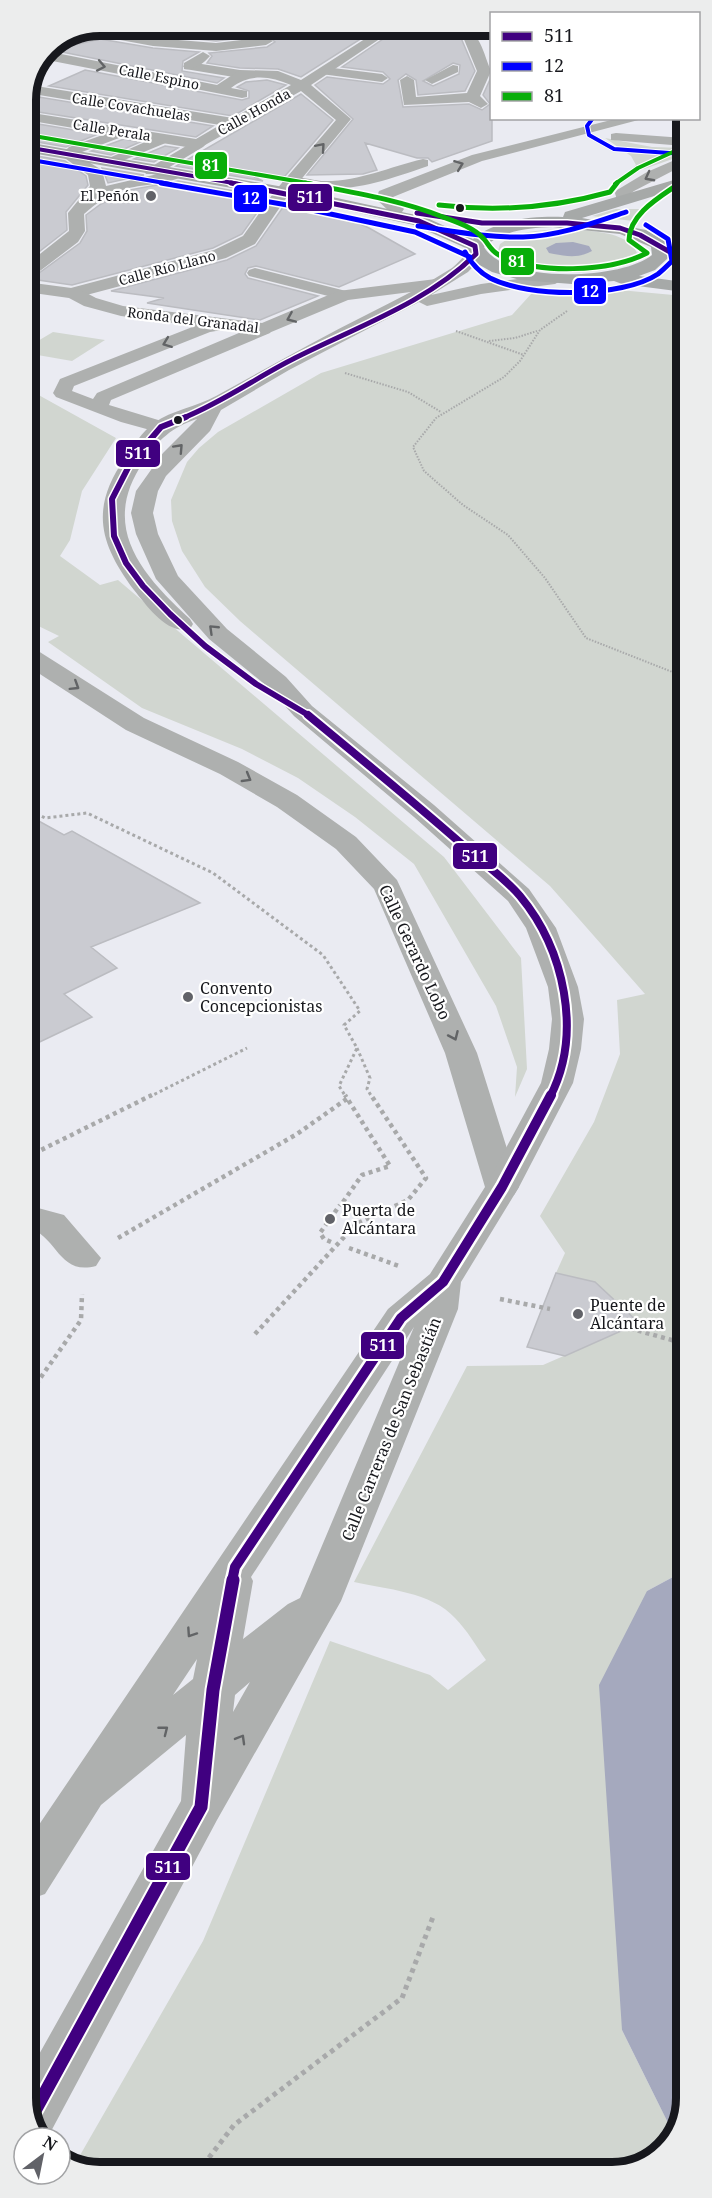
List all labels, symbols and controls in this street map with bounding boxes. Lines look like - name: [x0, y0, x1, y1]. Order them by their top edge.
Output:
- legend: [490, 12, 700, 120]
- text: 511: [544, 23, 574, 47]
- text: 12: [544, 53, 564, 77]
- one-way arrow: [96, 59, 106, 72]
- street label: Calle Espino: [117, 59, 201, 94]
- text: 81: [544, 83, 564, 107]
- street label: Calle Honda: [214, 84, 294, 140]
- street label: Calle Covachuelas: [71, 88, 192, 125]
- street label: Calle Perala: [72, 114, 153, 145]
- one-way arrow: [314, 143, 325, 154]
- line badge: 81: [194, 151, 228, 180]
- text: 81: [202, 154, 220, 176]
- one-way arrow: [453, 160, 464, 172]
- one-way arrow: [644, 170, 655, 181]
- line badge: 511: [287, 183, 333, 212]
- line badge: 12: [233, 184, 268, 213]
- place label: El Peñón: [80, 186, 139, 205]
- text: 511: [296, 186, 324, 208]
- text: 12: [242, 187, 260, 209]
- marker: El Peñón: [144, 189, 158, 203]
- unlabelled marker: [454, 202, 466, 214]
- street label: Calle Río Llano: [116, 245, 217, 290]
- line badge: 81: [500, 247, 535, 276]
- text: 81: [508, 250, 526, 272]
- line badge: 12: [573, 277, 607, 305]
- text: 12: [581, 280, 599, 302]
- street label: Ronda del Granadal: [126, 302, 261, 337]
- one-way arrow: [286, 311, 297, 323]
- one-way arrow: [162, 336, 173, 348]
- unlabelled marker: [172, 414, 184, 426]
- line badge: 511: [115, 439, 161, 468]
- text: 511: [124, 442, 152, 464]
- one-way arrow: [172, 444, 183, 454]
- one-way arrow: [210, 626, 221, 637]
- one-way arrow: [69, 679, 79, 691]
- one-way arrow: [241, 771, 251, 782]
- line badge: 511: [452, 842, 498, 870]
- text: 511: [461, 845, 489, 867]
- street label: Calle Gerardo Lobo: [374, 881, 456, 1023]
- place label: Convento Concepcionistas: [200, 977, 322, 1017]
- marker: Convento Concepcionistas: [181, 990, 195, 1004]
- one-way arrow: [447, 1029, 459, 1040]
- place label: Puerta de Alcántara: [342, 1199, 416, 1239]
- marker: Puerta de Alcántara: [323, 1212, 337, 1226]
- place label: Puente de Alcántara: [590, 1294, 665, 1334]
- marker: Puente de Alcántara: [571, 1307, 585, 1321]
- street label: Calle Carreras de San Sebastián: [336, 1314, 446, 1544]
- line badge: 511: [360, 1331, 405, 1360]
- text: 511: [369, 1334, 397, 1356]
- one-way arrow: [187, 1626, 198, 1637]
- one-way arrow: [157, 1726, 168, 1737]
- one-way arrow: [233, 1734, 245, 1745]
- line badge: 511: [145, 1852, 191, 1881]
- text: 511: [154, 1856, 182, 1878]
- north arrow: [12, 2126, 72, 2186]
- text: N: [39, 2131, 61, 2156]

